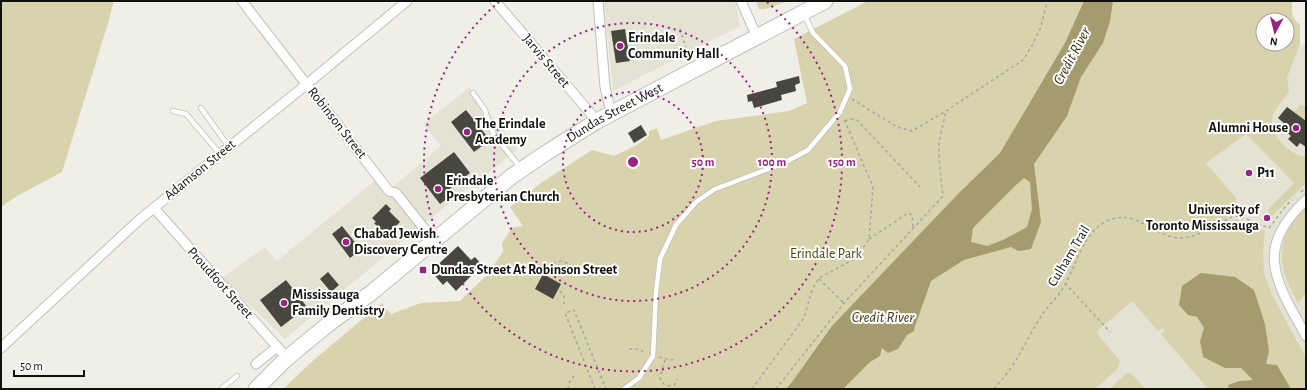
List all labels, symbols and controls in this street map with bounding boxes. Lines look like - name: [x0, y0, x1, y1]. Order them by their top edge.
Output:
- north arrow: [1255, 12, 1295, 52]
- water label: Credit River: [1051, 24, 1094, 87]
- place label: Erindale Community Hall: [628, 31, 719, 61]
- street label: Jarvis Street: [520, 32, 573, 91]
- text: N: [1269, 36, 1278, 47]
- marker: Erindale Community Hall: [615, 41, 625, 51]
- street label: Dundas Street West: [564, 80, 666, 145]
- street label: Robinson Street: [305, 85, 369, 162]
- place label: The Erindale Academy: [475, 117, 546, 147]
- place label: Alumni House: [1209, 121, 1288, 135]
- marker: Alumni House: [1291, 123, 1301, 133]
- marker: The Erindale Academy: [462, 127, 472, 137]
- street label: Adamson Street: [162, 137, 239, 203]
- centre of rings: [626, 155, 640, 169]
- text: 50 m: [692, 156, 715, 168]
- text: 100 m: [758, 156, 786, 168]
- text: 150 m: [828, 156, 856, 168]
- place label: P11: [1257, 166, 1275, 180]
- marker: P11: [1244, 168, 1254, 178]
- place label: Erindale Presbyterian Church: [446, 174, 560, 204]
- marker: Erindale Presbyterian Church: [433, 184, 443, 194]
- place label: University of Toronto Mississauga: [1146, 203, 1260, 233]
- marker: University of Toronto Mississauga: [1262, 213, 1272, 223]
- street label: Culham Trail: [1045, 223, 1093, 289]
- place label: Chabad Jewish Discovery Centre: [354, 227, 448, 257]
- marker: Chabad Jewish Discovery Centre: [341, 237, 351, 247]
- street label: Proudfoot Street: [185, 245, 256, 322]
- park label: Erindale Park: [790, 247, 863, 261]
- place label: Dundas Street At Robinson Street: [431, 263, 618, 277]
- marker: Dundas Street At Robinson Street: [418, 265, 428, 275]
- place label: Mississauga Family Dentistry: [292, 288, 385, 318]
- marker: Mississauga Family Dentistry: [279, 298, 289, 308]
- water label: Credit River: [852, 310, 915, 325]
- scale bar: [14, 352, 84, 378]
- text: 50 m: [20, 360, 43, 372]

